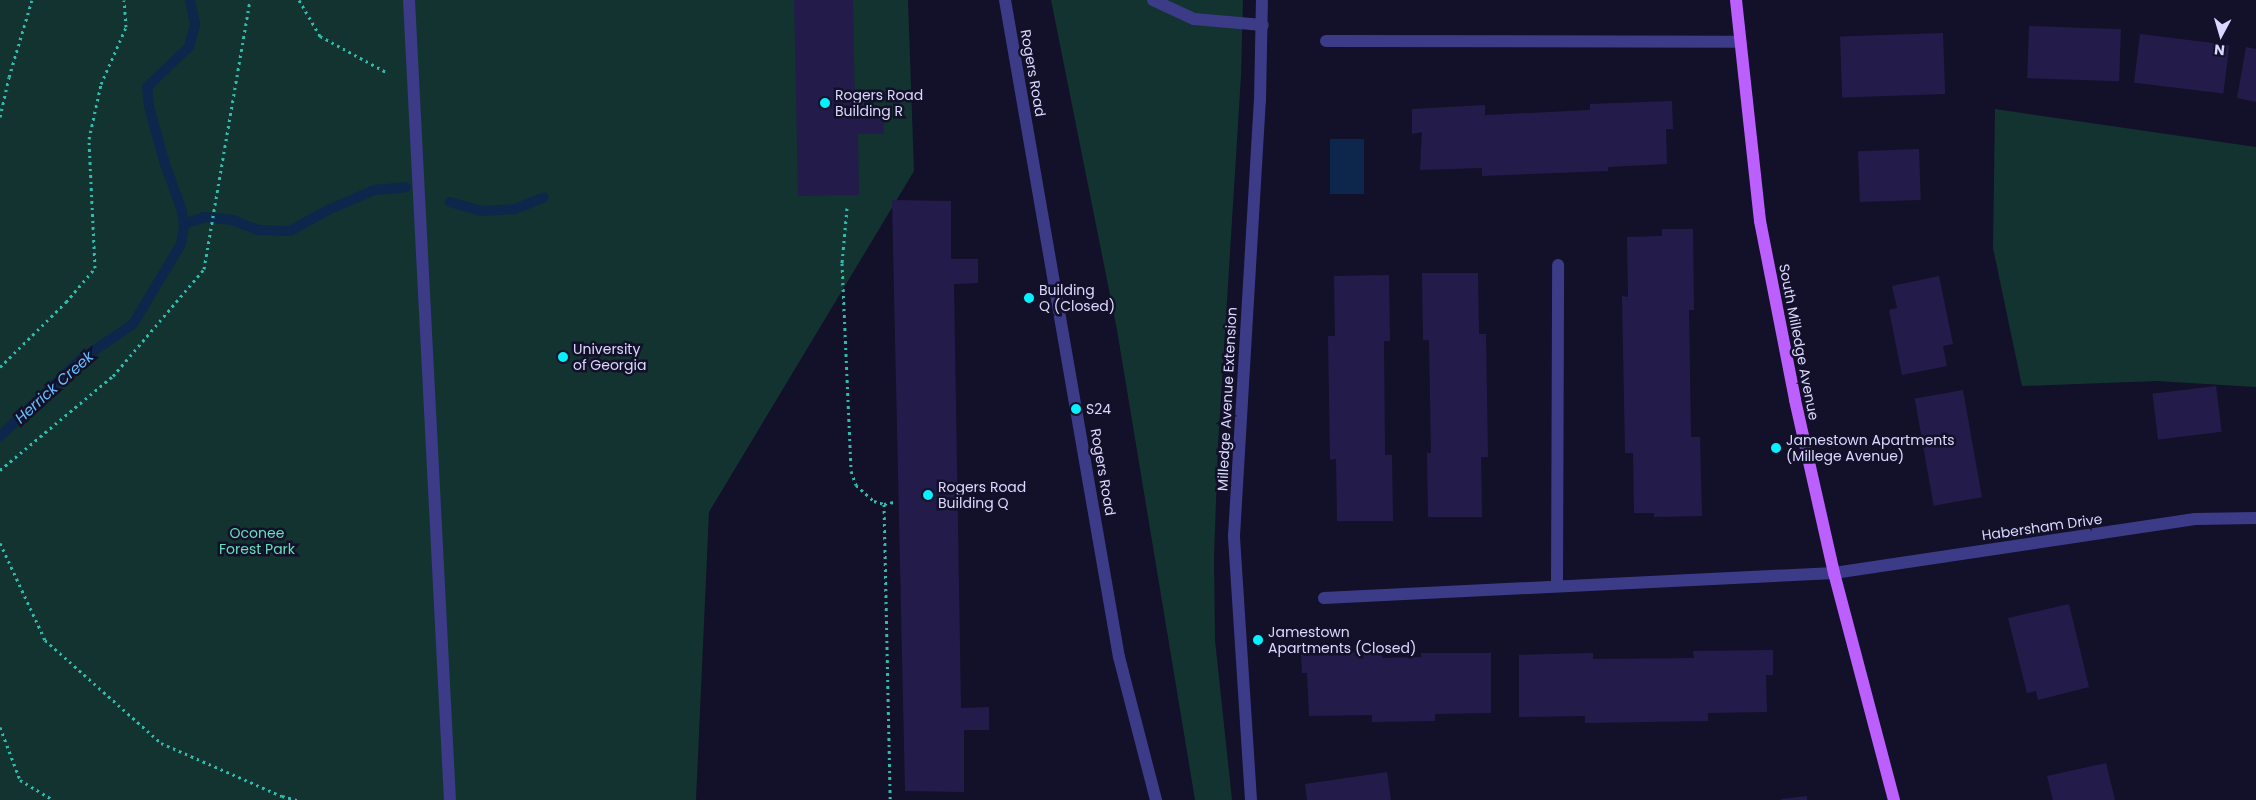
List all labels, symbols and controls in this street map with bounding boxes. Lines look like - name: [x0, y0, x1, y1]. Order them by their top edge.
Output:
- north arrow: [2196, 10, 2246, 60]
- street label: Rogers Road: [1017, 28, 1049, 118]
- text: N: [2213, 39, 2226, 60]
- place label: Rogers Road Building R: [835, 87, 923, 120]
- marker: Rogers Road Building R: [819, 97, 831, 109]
- street label: South Milledge Avenue: [1776, 262, 1822, 422]
- place label: Building Q (Closed): [1039, 282, 1115, 314]
- marker: Building Q (Closed): [1023, 292, 1035, 304]
- street label: Milledge Avenue Extension: [1214, 307, 1240, 491]
- place label: University of Georgia: [573, 341, 646, 374]
- water label: Herrick Creek: [11, 347, 97, 427]
- marker: University of Georgia: [557, 351, 569, 363]
- place label: S24: [1086, 401, 1111, 417]
- marker: S24: [1070, 403, 1082, 415]
- street label: Rogers Road: [1087, 427, 1119, 517]
- place label: Jamestown Apartments (Millege Avenue): [1786, 432, 1955, 464]
- marker: Jamestown Apartments (Millege Avenue): [1770, 442, 1782, 454]
- place label: Rogers Road Building Q: [938, 479, 1026, 512]
- marker: Rogers Road Building Q: [922, 489, 934, 501]
- street label: Habersham Drive: [1981, 510, 2103, 544]
- park label: Oconee Forest Park: [219, 525, 295, 558]
- place label: Jamestown Apartments (Closed): [1268, 624, 1416, 656]
- marker: Jamestown Apartments (Closed): [1252, 634, 1264, 646]

